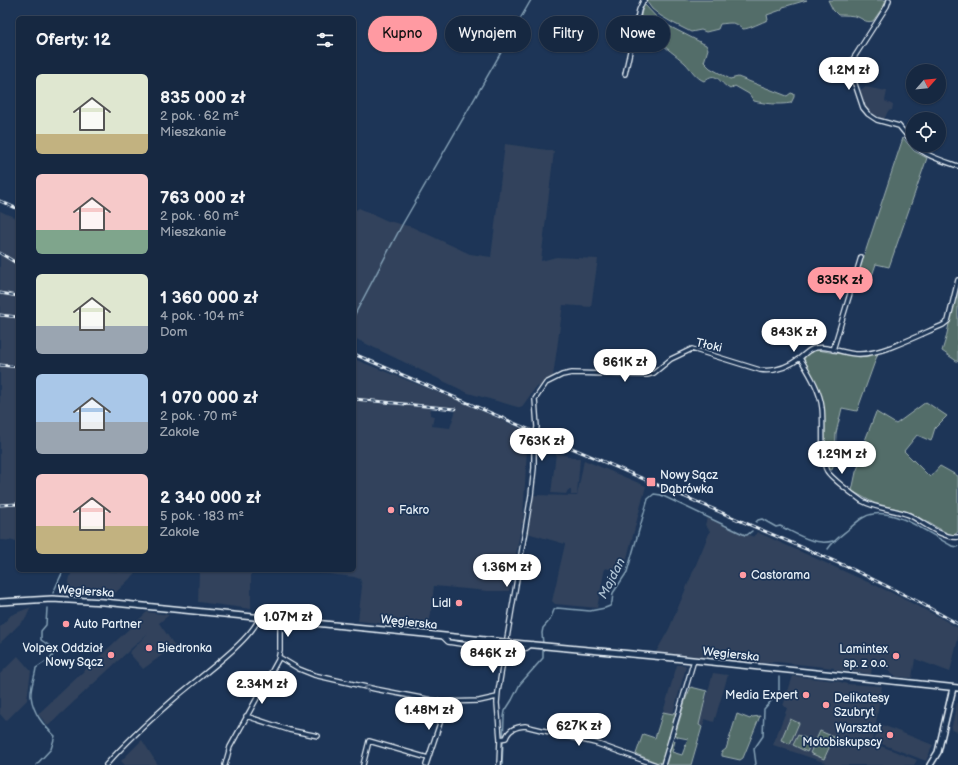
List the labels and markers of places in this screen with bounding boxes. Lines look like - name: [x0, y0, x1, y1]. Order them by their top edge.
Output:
- pin: 1.2M zł: [812, 57, 886, 91]
- pin: 835K zł: [803, 267, 877, 301]
- pin: 843K zł: [757, 319, 831, 353]
- pin: 861K zł: [588, 349, 662, 383]
- pin: 763K zł: [505, 428, 579, 462]
- pin: 1.29M zł: [801, 441, 883, 475]
- place label: Nowy Sącz Dąbrówka: [660, 468, 718, 497]
- marker: Nowy Sącz Dąbrówka: [645, 476, 657, 488]
- place label: Fakro: [399, 503, 430, 518]
- marker: Fakro: [386, 505, 396, 515]
- pin: 1.36M zł: [466, 554, 548, 588]
- place label: Castorama: [751, 568, 810, 583]
- marker: Castorama: [738, 570, 748, 580]
- place label: Lidl: [432, 596, 451, 611]
- marker: Lidl: [454, 598, 464, 608]
- pin: 1.07M zł: [247, 604, 329, 638]
- place label: Auto Partner: [74, 617, 142, 632]
- marker: Auto Partner: [61, 619, 71, 629]
- pin: 846K zł: [456, 640, 530, 674]
- place label: Volpex Oddział Nowy Sącz: [23, 641, 103, 670]
- place label: Biedronka: [157, 641, 212, 656]
- place label: Lamintex sp. z o.o.: [839, 642, 888, 671]
- marker: Biedronka: [144, 643, 154, 653]
- marker: Volpex Oddział Nowy Sącz: [106, 650, 116, 660]
- marker: Lamintex sp. z o.o.: [891, 651, 901, 661]
- pin: 2.34M zł: [221, 671, 303, 705]
- place label: Media Expert: [725, 688, 798, 703]
- marker: Media Expert: [801, 690, 811, 700]
- place label: Delikatesy Szubryt: [834, 691, 890, 720]
- pin: 1.48M zł: [388, 697, 470, 731]
- marker: Delikatesy Szubryt: [821, 700, 831, 710]
- pin: 627K zł: [542, 713, 616, 747]
- place label: Warsztat Motobiskupscy: [802, 721, 883, 750]
- marker: Warsztat Motobiskupscy: [885, 730, 895, 740]

